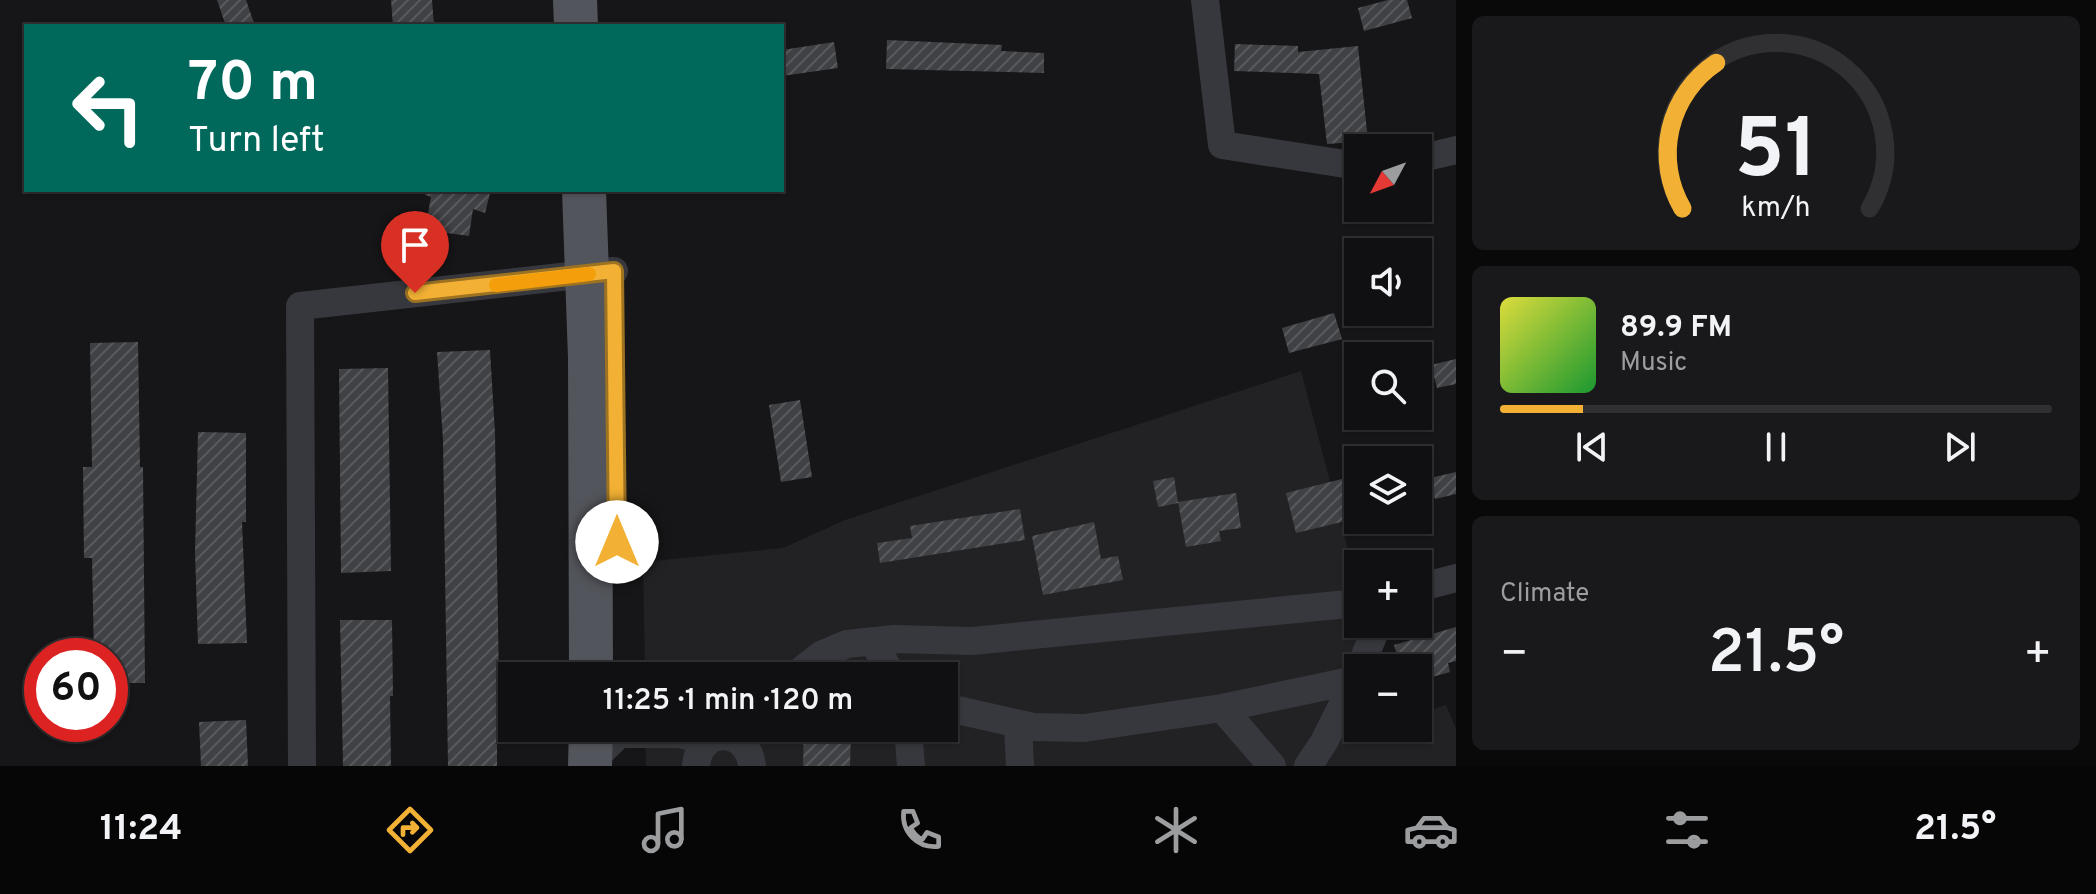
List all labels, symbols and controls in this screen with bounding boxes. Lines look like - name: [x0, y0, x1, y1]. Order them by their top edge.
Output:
- text: 70 m: [188, 50, 318, 120]
- icon: left: [56, 56, 160, 160]
- text: 51: [1734, 102, 1818, 207]
- text: Turn left: [188, 119, 325, 165]
- north arrow: [1344, 134, 1432, 222]
- map controls: [1344, 134, 1432, 742]
- text: km/h: [1741, 191, 1811, 227]
- pin: [381, 211, 449, 293]
- icon: arrive: [393, 223, 437, 267]
- button: sound: [1344, 238, 1432, 326]
- text: 89.9 FM: [1620, 310, 1732, 347]
- button: search: [1344, 342, 1432, 430]
- text: Music: [1620, 347, 1687, 380]
- icon: previous: [1570, 425, 1614, 469]
- icon: pause: [1754, 425, 1798, 469]
- icon: next: [1938, 425, 1982, 469]
- button: layers: [1344, 446, 1432, 534]
- position arrow: [575, 500, 659, 584]
- button: +: [1344, 550, 1432, 638]
- text: Climate: [1500, 578, 1589, 611]
- text: 21.5°: [1708, 618, 1844, 694]
- text: −: [1500, 628, 1528, 684]
- text: +: [2024, 628, 2052, 684]
- speed limit sign: 60: [24, 638, 128, 742]
- button: −: [1344, 654, 1432, 742]
- text: 11:25 · 1 min · 120 m: [603, 683, 853, 720]
- icon: directions: [382, 802, 438, 858]
- icon: music: [637, 802, 693, 858]
- icon: phone: [892, 802, 948, 858]
- icon: climate: [1148, 802, 1204, 858]
- icon: car: [1403, 802, 1459, 858]
- icon: filters: [1659, 802, 1715, 858]
- text: 11:24: [100, 807, 182, 853]
- text: 21.5°: [1914, 807, 1996, 853]

